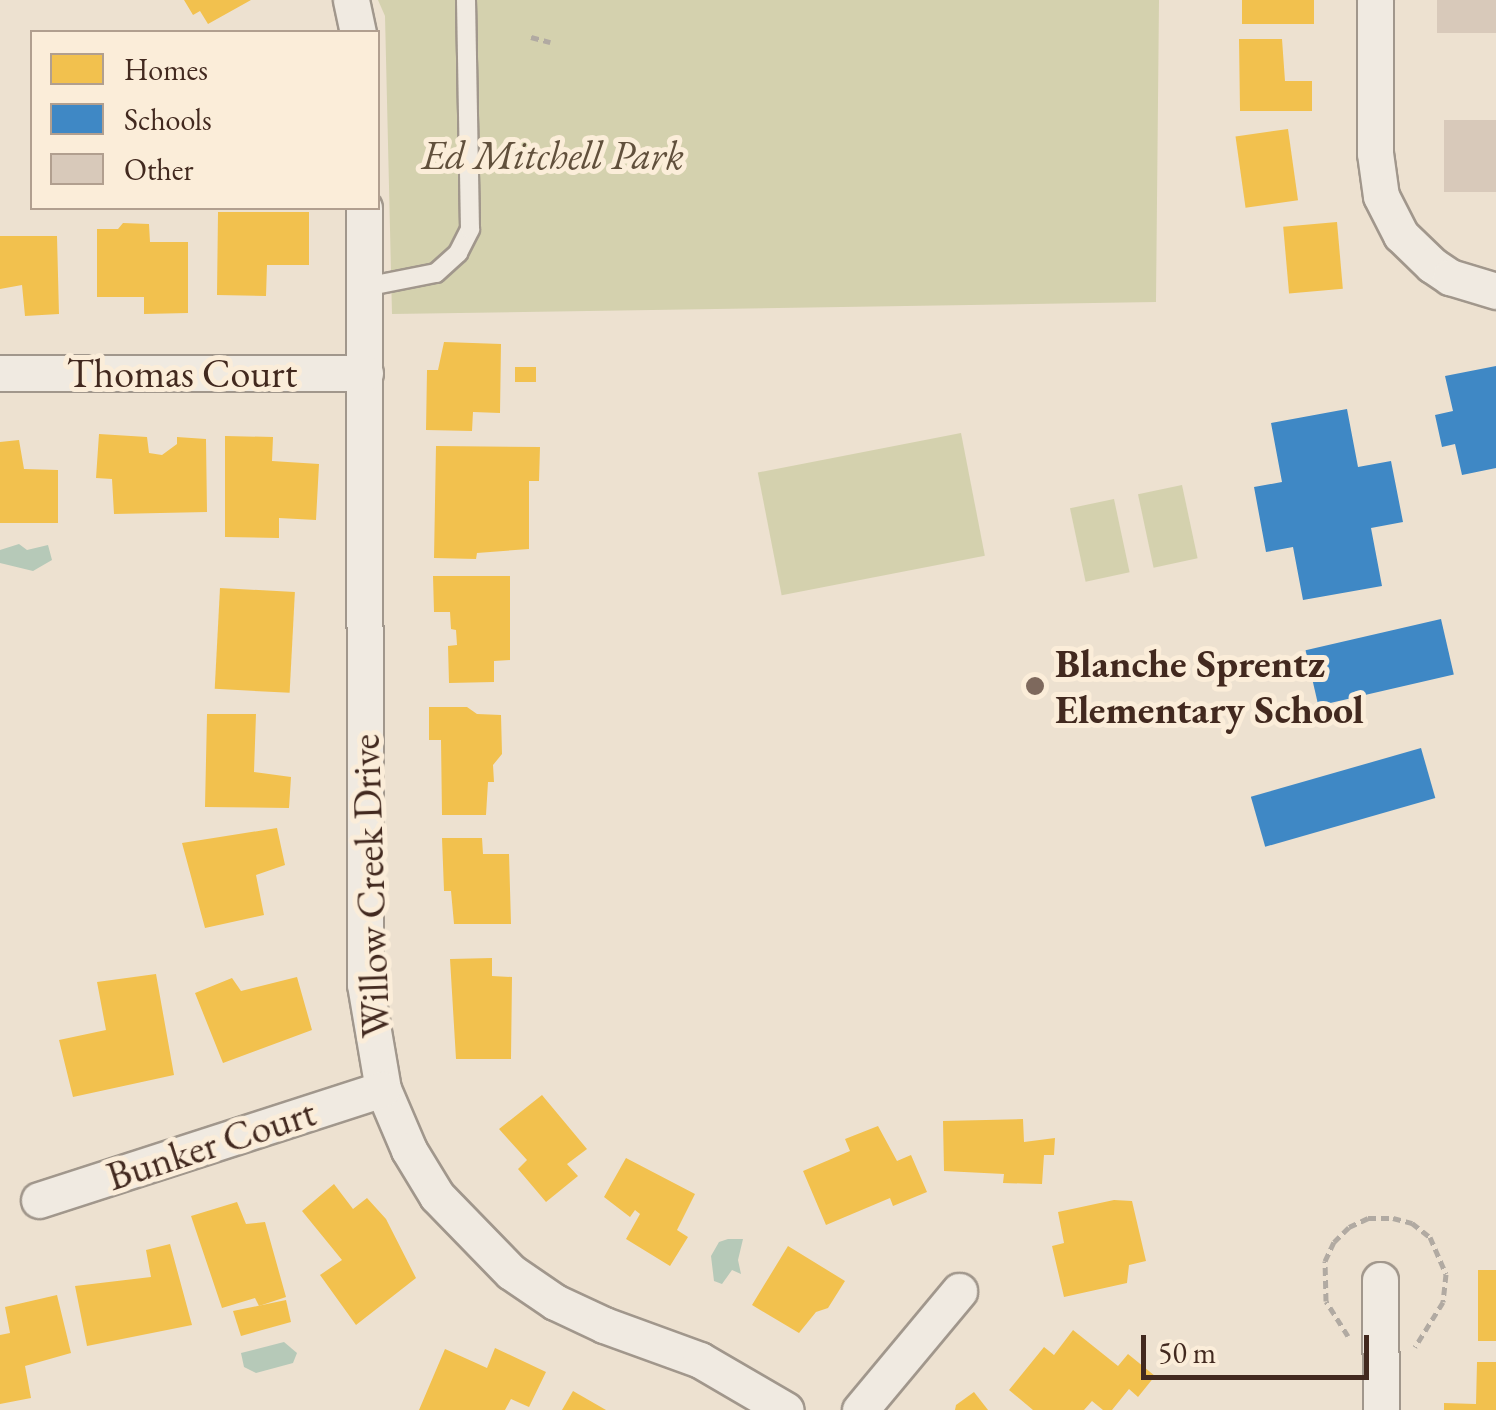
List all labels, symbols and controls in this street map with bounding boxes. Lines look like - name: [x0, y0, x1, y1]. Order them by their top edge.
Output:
- legend: [30, 30, 380, 210]
- text: Homes: [124, 50, 208, 89]
- text: Schools: [124, 100, 212, 139]
- park label: Ed Mitchell Park: [422, 131, 684, 179]
- text: Other: [124, 150, 193, 189]
- street label: Thomas Court: [67, 349, 297, 397]
- place label: Blanche Sprentz Elementary School: [1055, 639, 1364, 733]
- marker: Blanche Sprentz Elementary School: [1024, 675, 1046, 697]
- street label: Willow Creek Drive: [341, 733, 399, 1039]
- street label: Bunker Court: [101, 1088, 321, 1200]
- scale bar: [1146, 1315, 1374, 1377]
- text: 50 m: [1158, 1333, 1216, 1372]

